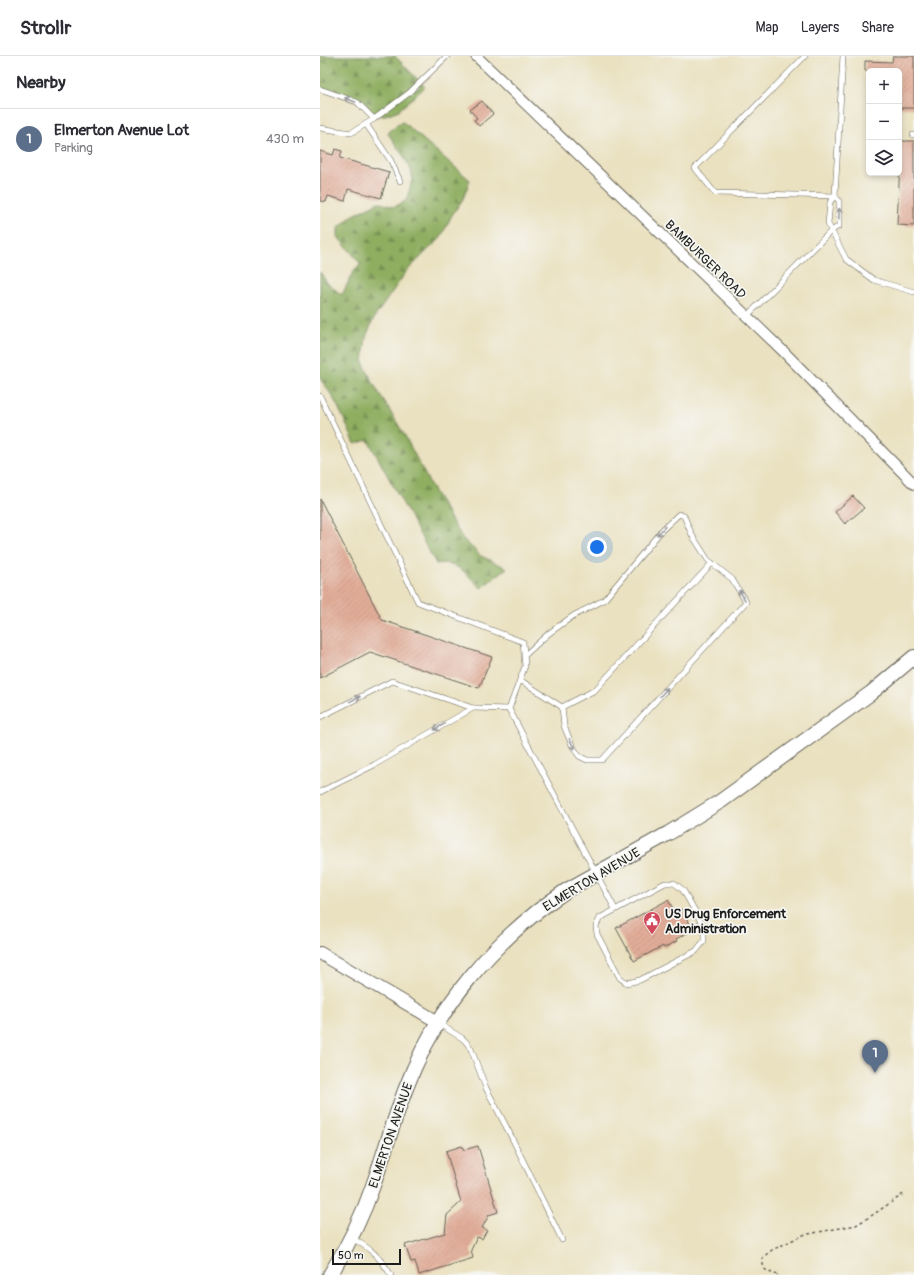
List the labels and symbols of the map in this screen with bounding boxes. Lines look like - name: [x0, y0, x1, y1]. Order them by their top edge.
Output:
- one-way arrow: [344, 95, 356, 103]
- one-way arrow: [835, 208, 843, 221]
- street label: BAMBURGER ROAD: [661, 217, 749, 303]
- one-way arrow: [657, 526, 666, 536]
- your location: [587, 537, 607, 557]
- one-way arrow: [737, 589, 745, 601]
- one-way arrow: [659, 687, 669, 697]
- one-way arrow: [349, 695, 361, 702]
- one-way arrow: [433, 724, 445, 732]
- one-way arrow: [569, 738, 576, 750]
- street label: ELMERTON AVENUE: [540, 844, 643, 915]
- place label: US Drug Enforcement Administration: [665, 906, 787, 937]
- public building icon: US Drug Enforcement Administration: [642, 910, 662, 935]
- pin: 1: [862, 1040, 888, 1073]
- street label: ELMERTON AVENUE: [365, 1080, 417, 1190]
- scale bar: [332, 1247, 401, 1266]

